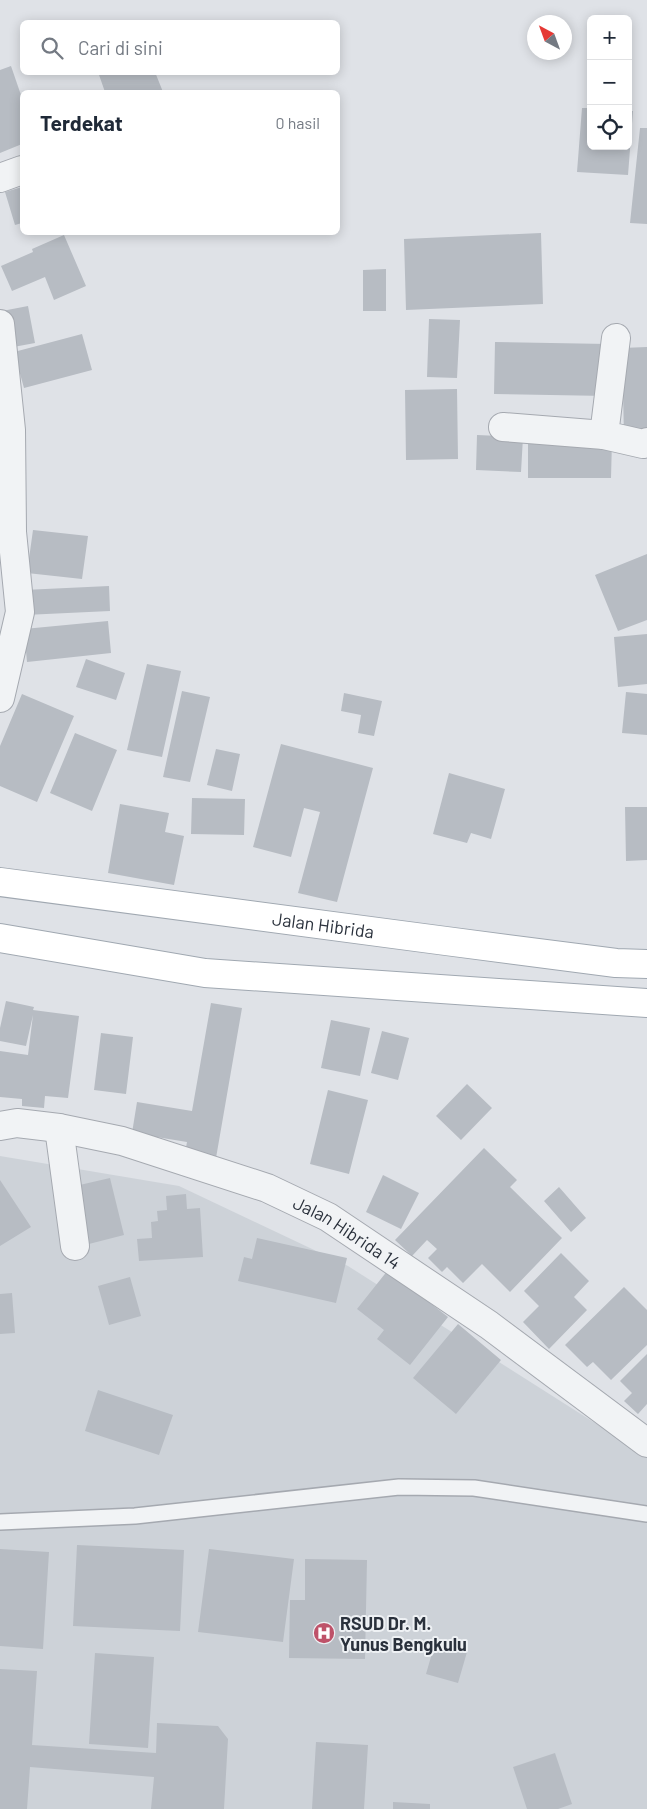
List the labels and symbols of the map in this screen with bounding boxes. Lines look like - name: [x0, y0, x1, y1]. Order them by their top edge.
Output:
- north arrow: [527, 15, 572, 60]
- street label: Jalan Hibrida: [271, 907, 376, 942]
- street label: Jalan Hibrida 14: [290, 1191, 405, 1274]
- place label: RSUD Dr. M. Yunus Bengkulu: [340, 1612, 467, 1655]
- hospital icon: RSUD Dr. M. Yunus Bengkulu: [312, 1621, 336, 1645]

